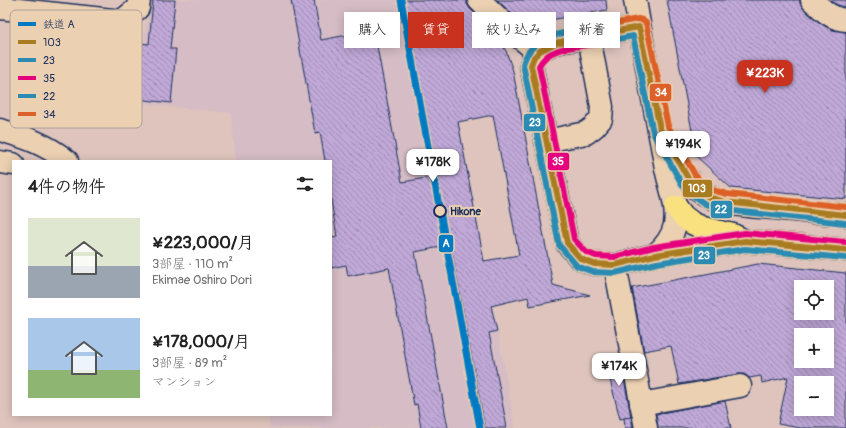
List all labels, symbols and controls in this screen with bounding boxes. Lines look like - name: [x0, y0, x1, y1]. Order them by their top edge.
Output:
- legend: [10, 10, 142, 128]
- chip: 購入: [344, 12, 400, 48]
- chip: 賃貸: [408, 12, 464, 48]
- chip: 絞り込み: [472, 12, 556, 48]
- chip: 新着: [564, 12, 620, 48]
- text: 鉄道 A: [43, 18, 75, 31]
- text: 103: [43, 36, 61, 49]
- text: 23: [43, 54, 55, 67]
- pin: ¥223K: [737, 60, 793, 94]
- text: ¥223K: [746, 65, 784, 81]
- text: 35: [43, 72, 55, 85]
- line badge: 34: [649, 83, 672, 102]
- text: 34: [655, 86, 668, 99]
- text: 22: [43, 90, 55, 103]
- text: 34: [43, 108, 56, 121]
- line badge: 23: [523, 113, 546, 132]
- text: 23: [529, 116, 541, 129]
- pin: ¥194K: [655, 131, 711, 165]
- text: ¥194K: [665, 136, 701, 152]
- pin: ¥178K: [405, 149, 461, 183]
- line badge: 35: [547, 152, 570, 171]
- text: ¥178K: [415, 154, 451, 170]
- text: 35: [552, 155, 564, 168]
- icon: filters: [294, 173, 316, 195]
- text: 4件の物件: [28, 176, 106, 197]
- line badge: 103: [682, 179, 713, 198]
- text: 103: [688, 182, 706, 195]
- line badge: 22: [710, 200, 733, 219]
- text: 22: [715, 203, 727, 216]
- marker: Hikone: [433, 204, 447, 218]
- place label: Hikone: [450, 205, 482, 218]
- text: ¥223,000/月: [152, 232, 254, 253]
- icon: home: [60, 234, 108, 282]
- line badge: A: [438, 234, 454, 253]
- text: A: [442, 237, 450, 250]
- line badge: 23: [693, 246, 716, 265]
- text: 23: [698, 249, 710, 262]
- text: 3部屋 · 110 m²: [152, 256, 233, 272]
- text: Ekimae Oshiro Dori: [152, 272, 252, 288]
- map controls: [794, 280, 834, 416]
- button: locate: [794, 280, 834, 320]
- button: +: [794, 328, 834, 368]
- text: ¥178,000/月: [152, 331, 250, 352]
- icon: home: [60, 334, 108, 382]
- pin: ¥174K: [591, 353, 647, 387]
- text: 3部屋 · 89 m²: [152, 355, 227, 371]
- text: ¥174K: [601, 358, 637, 374]
- text: マンション: [152, 374, 216, 390]
- button: −: [794, 376, 834, 416]

